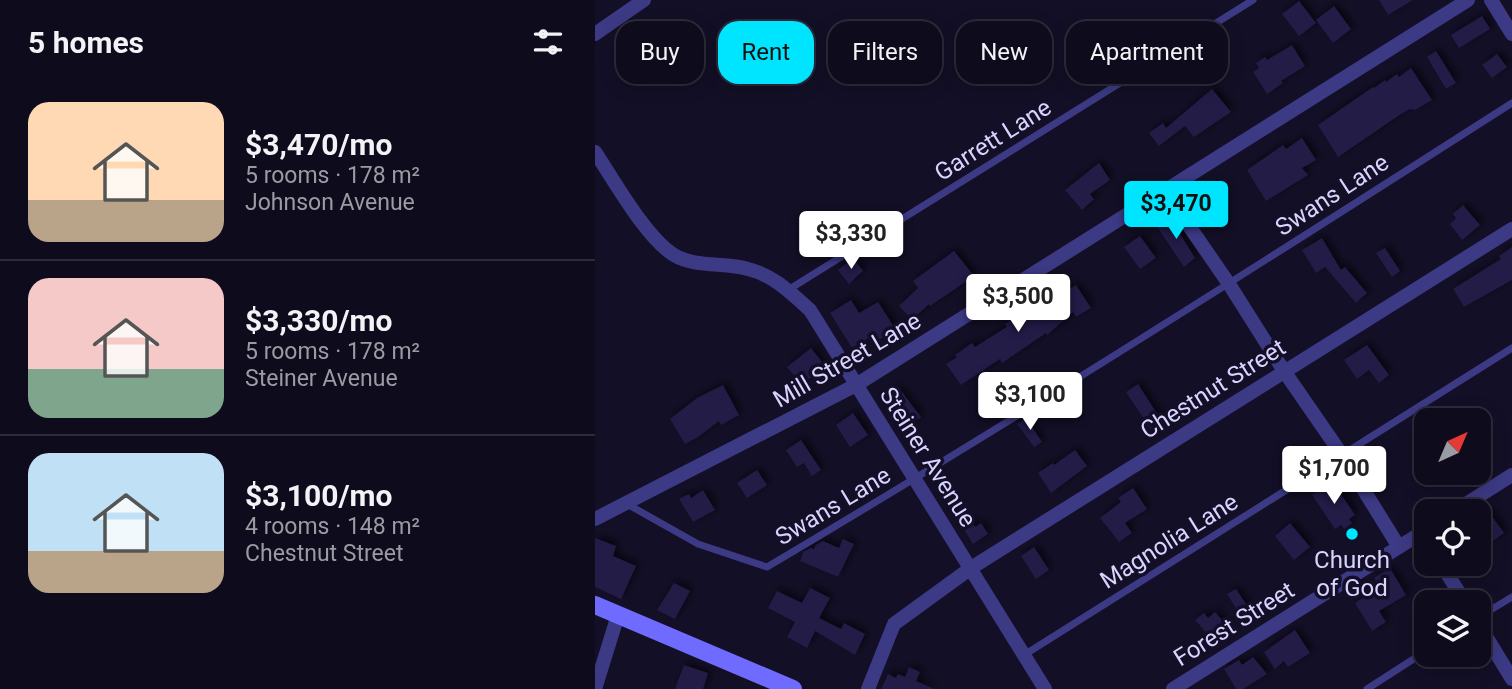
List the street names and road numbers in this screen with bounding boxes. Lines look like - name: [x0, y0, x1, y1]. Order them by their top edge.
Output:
- street label: Garrett Lane: [930, 93, 1056, 187]
- street label: Swans Lane: [1270, 148, 1394, 242]
- street label: Mill Street Lane: [768, 306, 926, 414]
- street label: Chestnut Street: [1135, 333, 1291, 445]
- street label: Steiner Avenue: [874, 382, 982, 532]
- street label: Swans Lane: [771, 461, 895, 551]
- street label: Magnolia Lane: [1095, 488, 1243, 594]
- street label: Forest Street: [1169, 576, 1300, 672]

